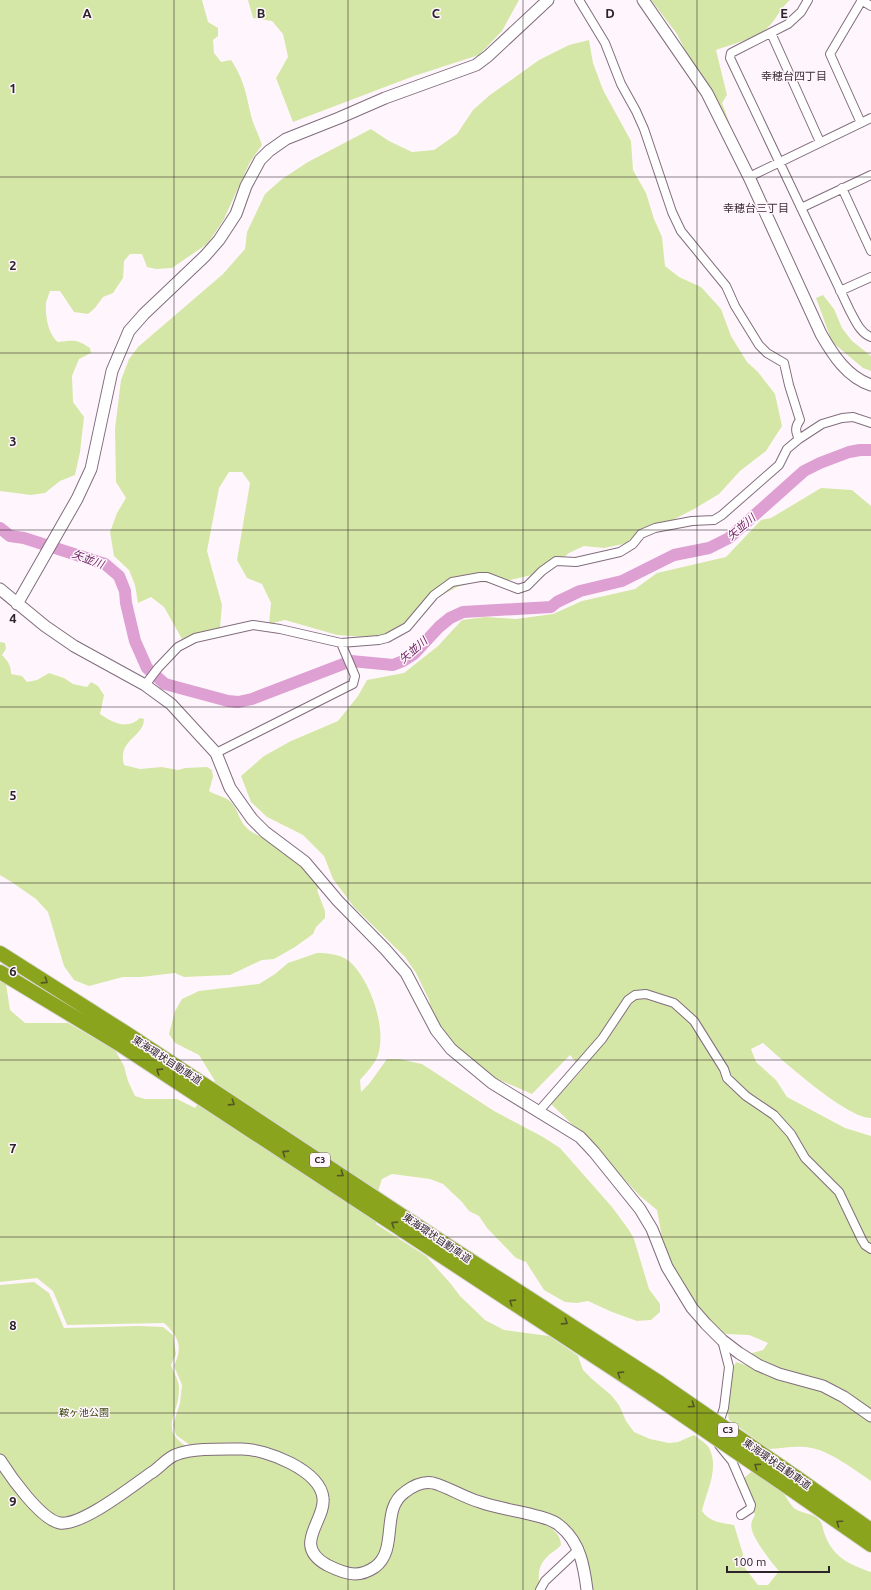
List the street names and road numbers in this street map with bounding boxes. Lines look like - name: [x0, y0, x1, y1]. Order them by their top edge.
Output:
- street label: 東海環状自動車道: [130, 1034, 204, 1086]
- road number: C3: [310, 1153, 330, 1167]
- street label: 東海環状自動車道: [401, 1211, 473, 1265]
- road number: C3: [718, 1423, 738, 1437]
- street label: 東海環状自動車道: [741, 1437, 813, 1491]

